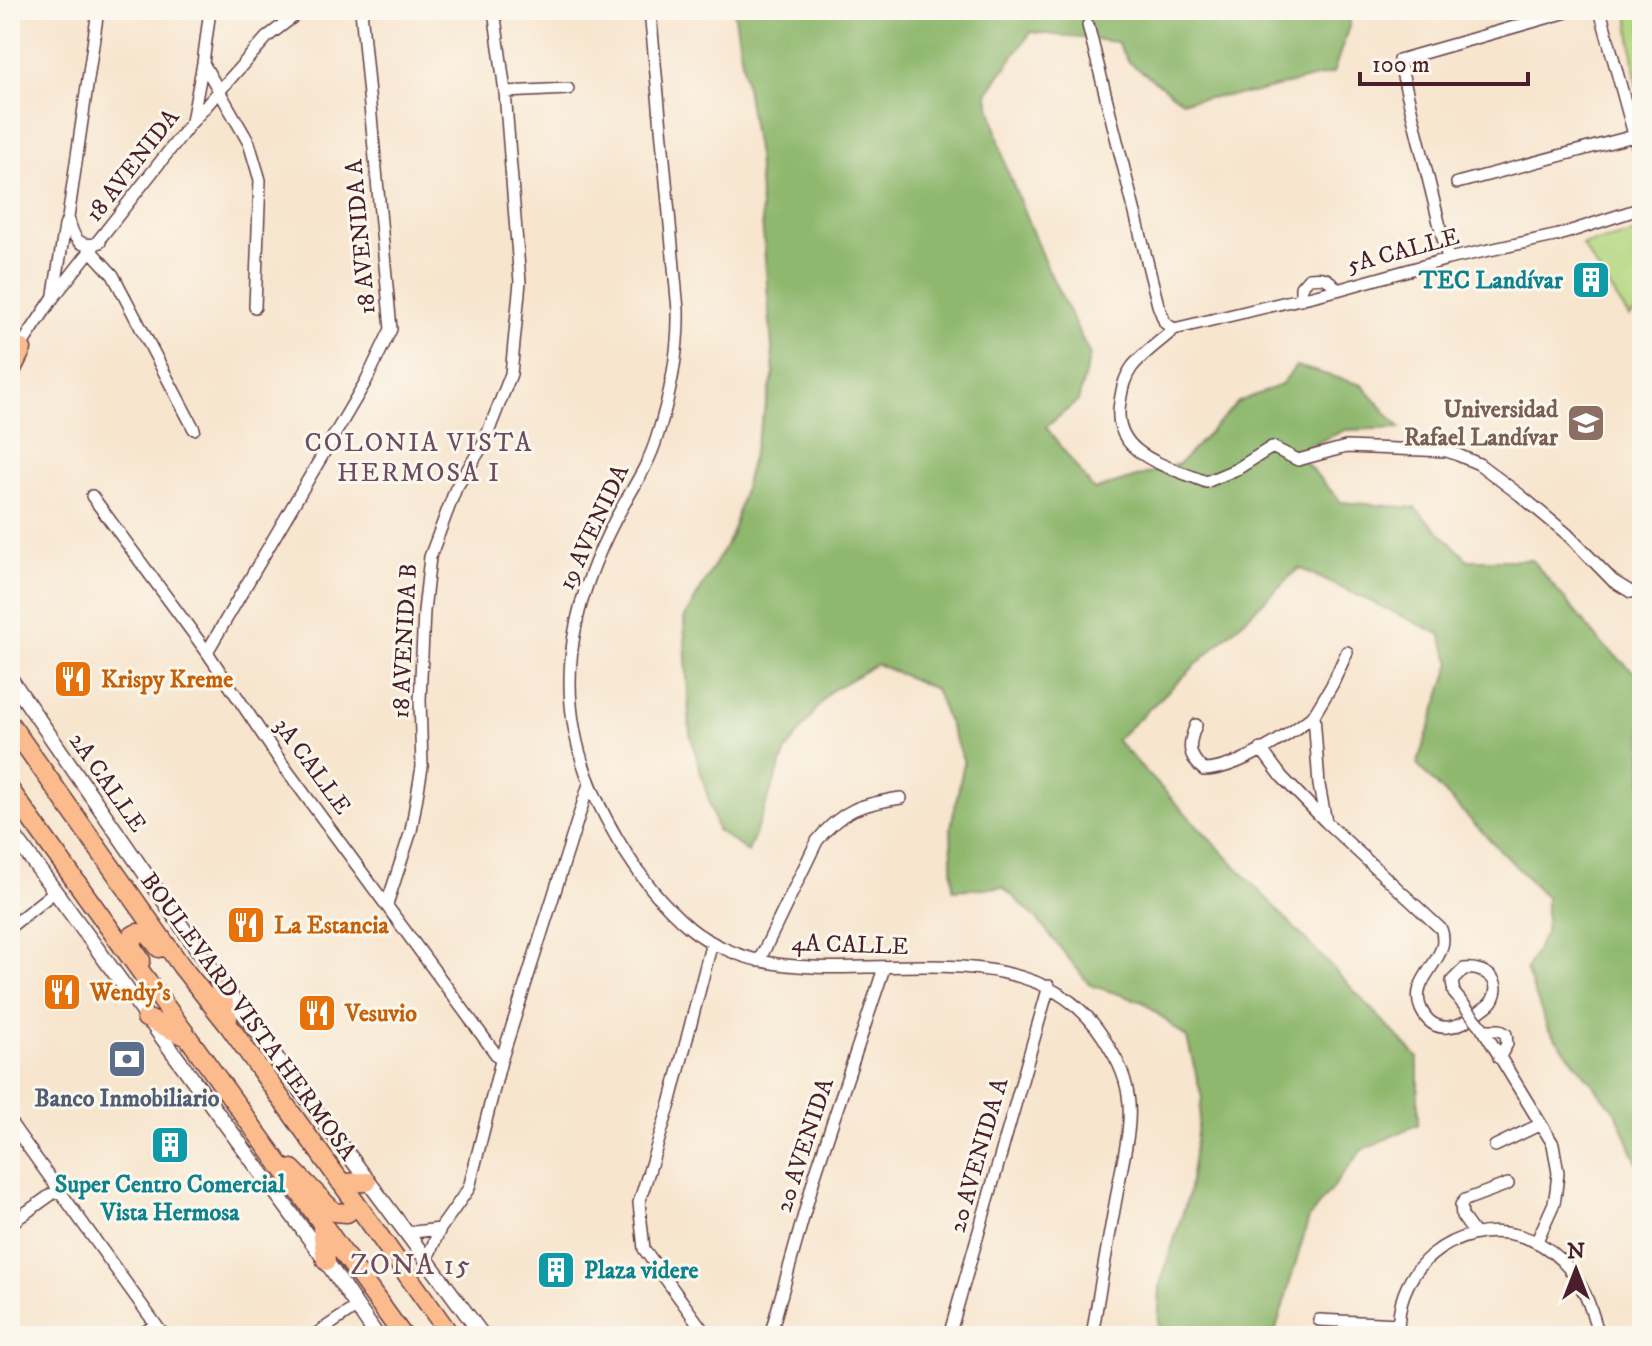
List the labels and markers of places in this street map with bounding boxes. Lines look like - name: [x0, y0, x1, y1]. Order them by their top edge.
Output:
- building icon: TEC Landívar: [1570, 259, 1612, 301]
- place label: TEC Landívar: [1418, 266, 1564, 296]
- place label: Universidad Rafael Landívar: [1404, 395, 1559, 453]
- school or university icon: Universidad Rafael Landívar: [1565, 402, 1607, 444]
- restaurant icon: Krispy Kreme: [52, 658, 94, 700]
- place label: Krispy Kreme: [101, 665, 233, 695]
- restaurant icon: La Estancia: [225, 904, 267, 946]
- place label: La Estancia: [274, 911, 390, 941]
- restaurant icon: Wendy's: [41, 971, 83, 1013]
- place label: Wendy's: [89, 978, 171, 1008]
- restaurant icon: Vesuvio: [296, 992, 338, 1034]
- place label: Vesuvio: [344, 999, 417, 1029]
- bank icon: Banco Inmobiliario: [106, 1038, 148, 1080]
- place label: Banco Inmobiliario: [35, 1084, 220, 1114]
- building icon: Super Centro Comercial Vista Hermosa: [149, 1124, 191, 1166]
- place label: Super Centro Comercial Vista Hermosa: [55, 1170, 286, 1228]
- building icon: Plaza videre: [535, 1249, 577, 1291]
- place label: Plaza videre: [584, 1256, 699, 1286]

